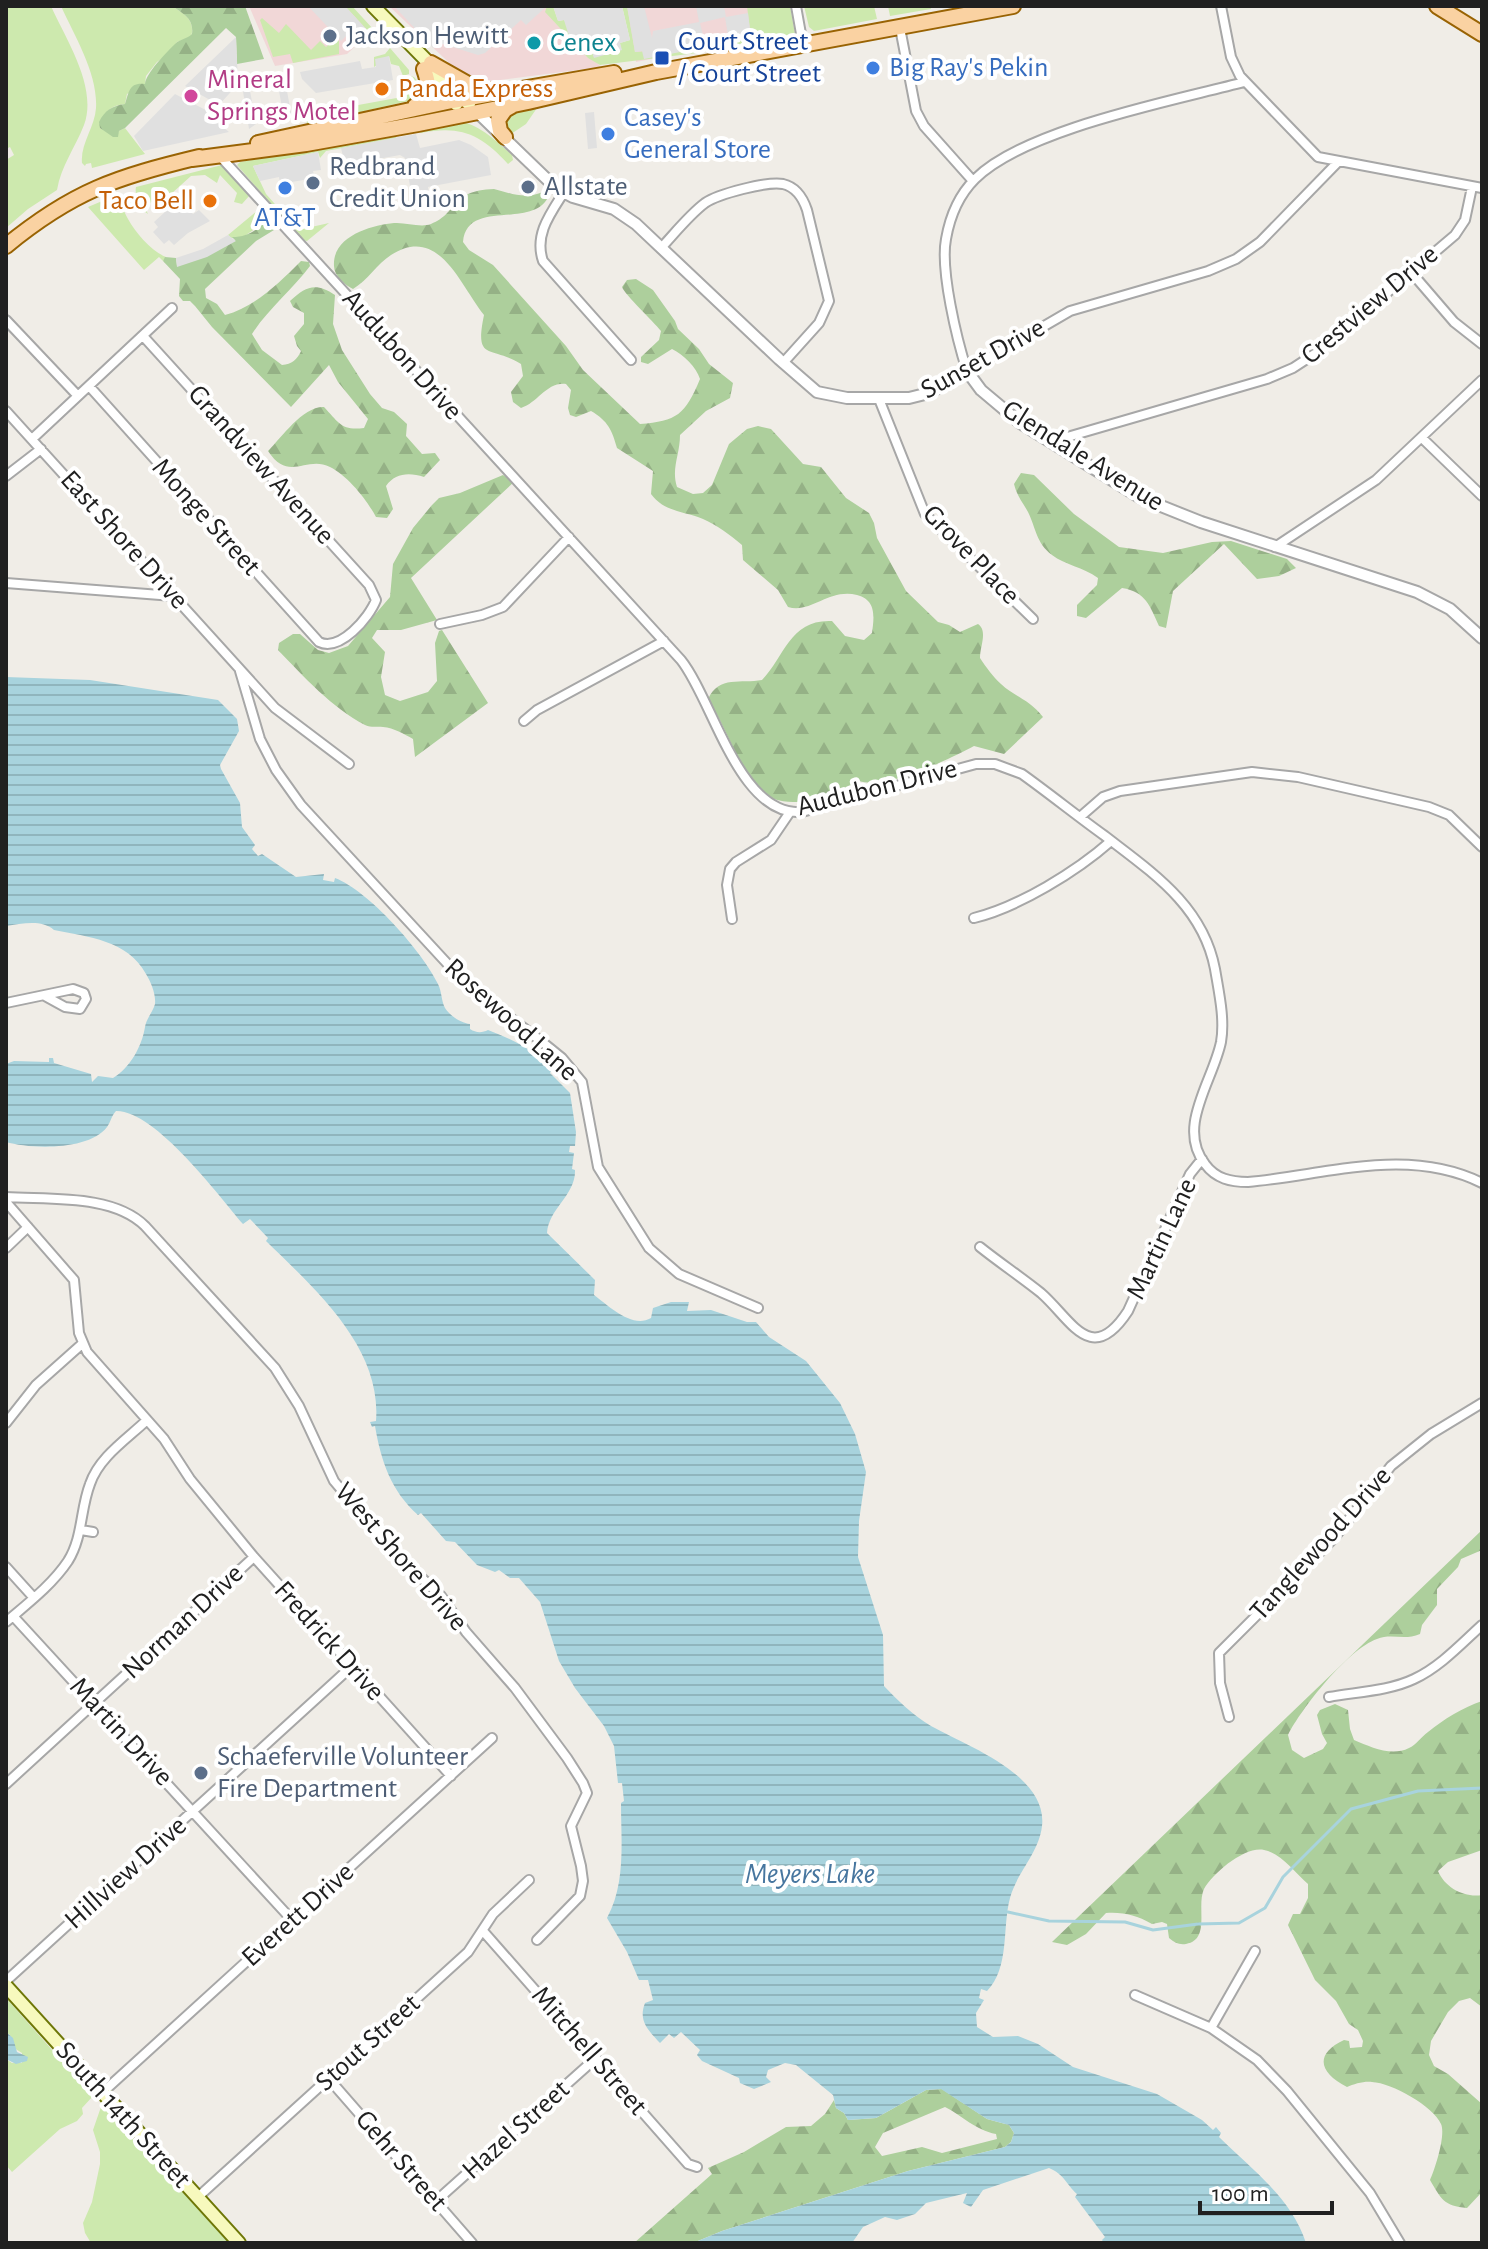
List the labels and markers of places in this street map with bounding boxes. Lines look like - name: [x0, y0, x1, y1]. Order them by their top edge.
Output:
- place label: Jackson Hewitt: [346, 22, 509, 50]
- marker: Jackson Hewitt: [321, 27, 339, 45]
- place label: Court Street / Court Street: [678, 28, 821, 88]
- place label: Cenex: [550, 29, 616, 57]
- marker: Cenex: [525, 34, 543, 52]
- marker: Court Street / Court Street: [653, 49, 671, 67]
- place label: Big Ray's Pekin: [889, 54, 1049, 82]
- marker: Big Ray's Pekin: [864, 59, 882, 77]
- place label: Mineral Springs Motel: [207, 66, 357, 126]
- place label: Panda Express: [398, 75, 553, 103]
- marker: Panda Express: [373, 80, 391, 98]
- marker: Mineral Springs Motel: [182, 87, 200, 105]
- place label: Casey's General Store: [624, 104, 771, 164]
- marker: Casey's General Store: [599, 125, 617, 143]
- place label: Redbrand Credit Union: [329, 153, 466, 213]
- place label: Allstate: [544, 173, 628, 201]
- marker: Redbrand Credit Union: [304, 174, 322, 192]
- marker: Allstate: [519, 178, 537, 196]
- marker: AT&T: [276, 179, 294, 197]
- place label: Taco Bell: [99, 187, 194, 215]
- marker: Taco Bell: [201, 192, 219, 210]
- place label: AT&T: [254, 204, 316, 232]
- place label: Schaeferville Volunteer Fire Department: [217, 1743, 468, 1803]
- marker: Schaeferville Volunteer Fire Department: [192, 1764, 210, 1782]

